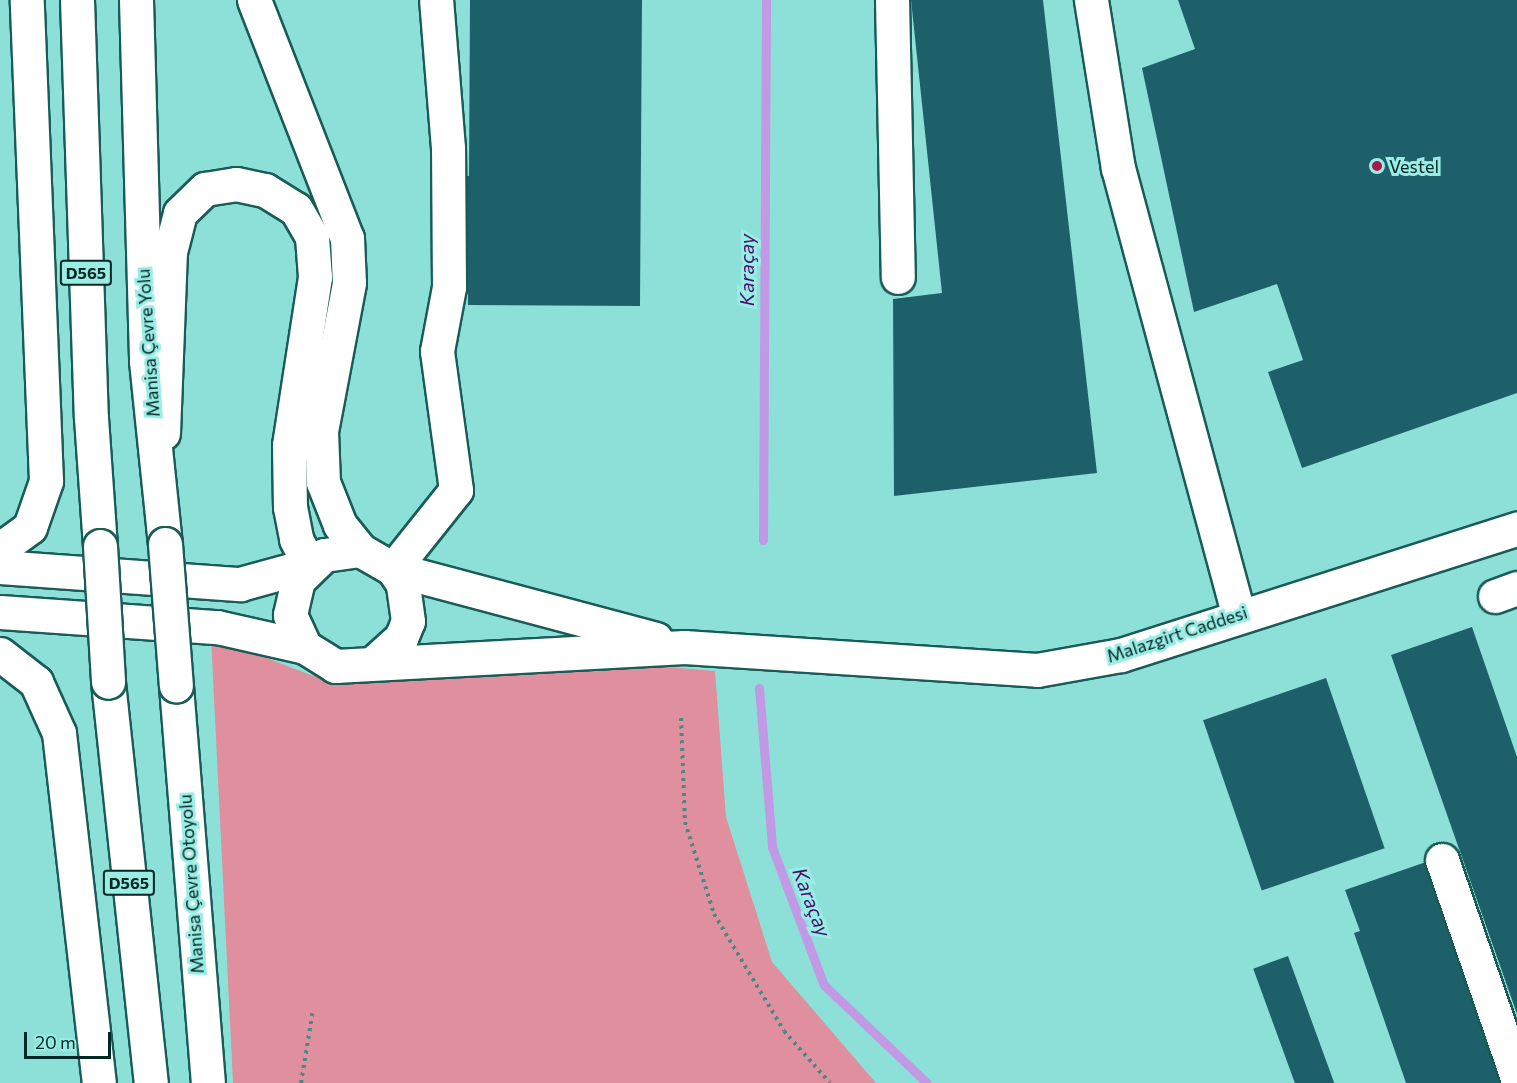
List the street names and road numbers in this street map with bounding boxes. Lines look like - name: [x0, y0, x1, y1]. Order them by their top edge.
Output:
- road number: D565: [59, 260, 113, 286]
- street label: Manisa Çevre Yolu: [132, 268, 164, 418]
- street label: Malazgirt Caddesi: [1104, 601, 1250, 667]
- street label: Manisa Çevre Otoyolu: [174, 794, 208, 974]
- road number: D565: [102, 870, 156, 896]

